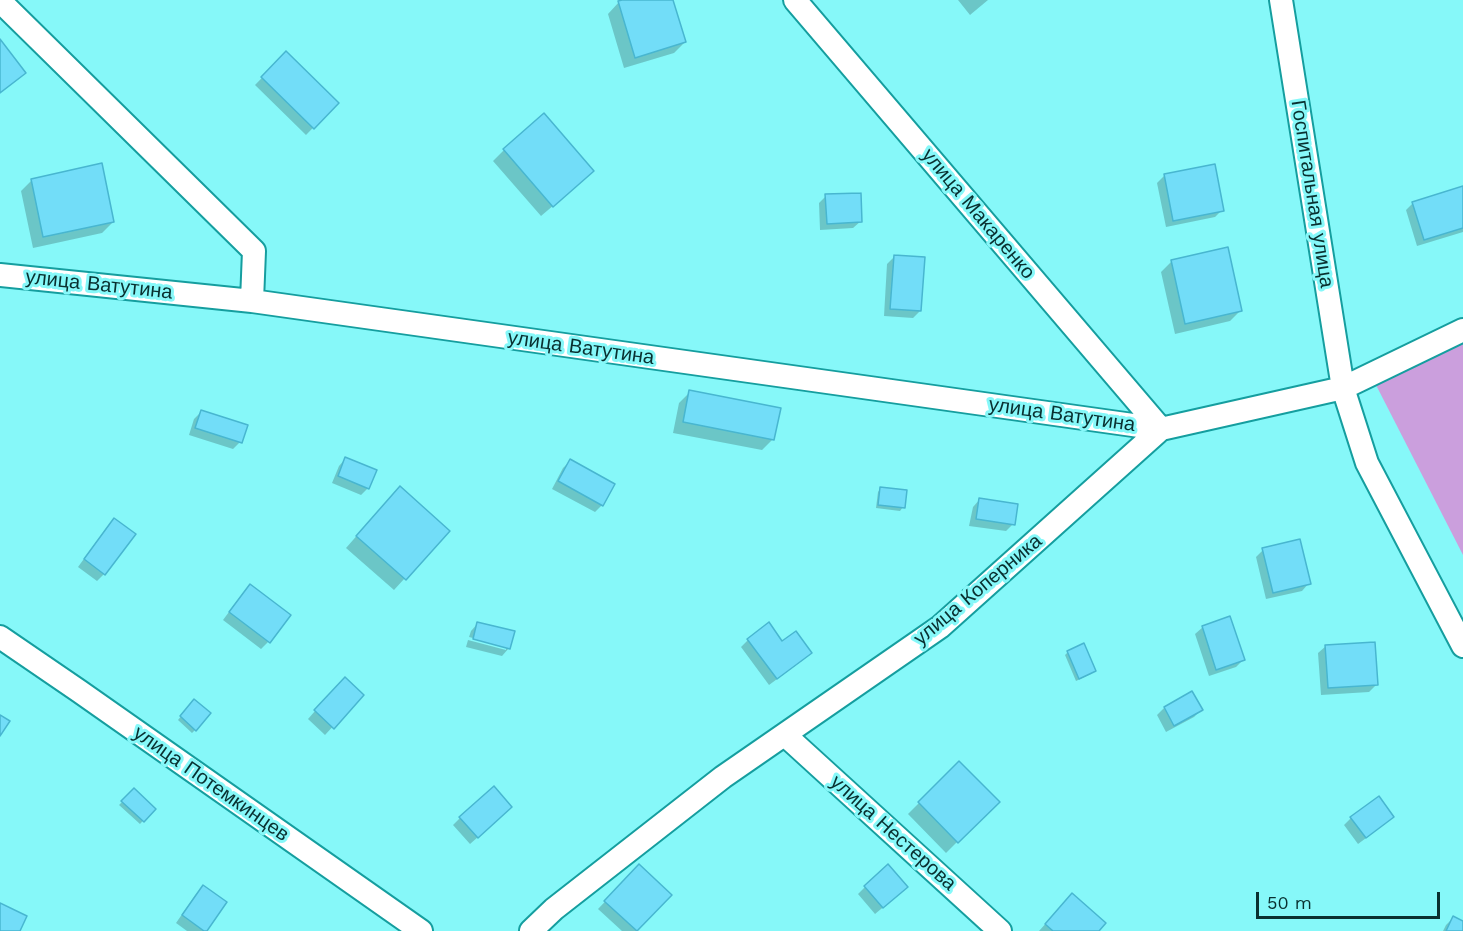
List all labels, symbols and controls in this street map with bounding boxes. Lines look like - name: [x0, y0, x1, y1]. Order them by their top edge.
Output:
- street label: Госпитальная улица: [1285, 99, 1339, 289]
- street label: улица Макаренко: [916, 144, 1040, 284]
- street label: улица Ватутина: [24, 265, 174, 305]
- street label: улица Ватутина: [506, 326, 656, 370]
- street label: улица Ватутина: [987, 393, 1137, 437]
- street label: улица Коперника: [909, 529, 1047, 651]
- street label: улица Потемкинцев: [129, 721, 293, 847]
- street label: улица Нестерова: [825, 770, 961, 896]
- scale bar: [1259, 880, 1444, 918]
- text: 50 m: [1267, 892, 1312, 913]

